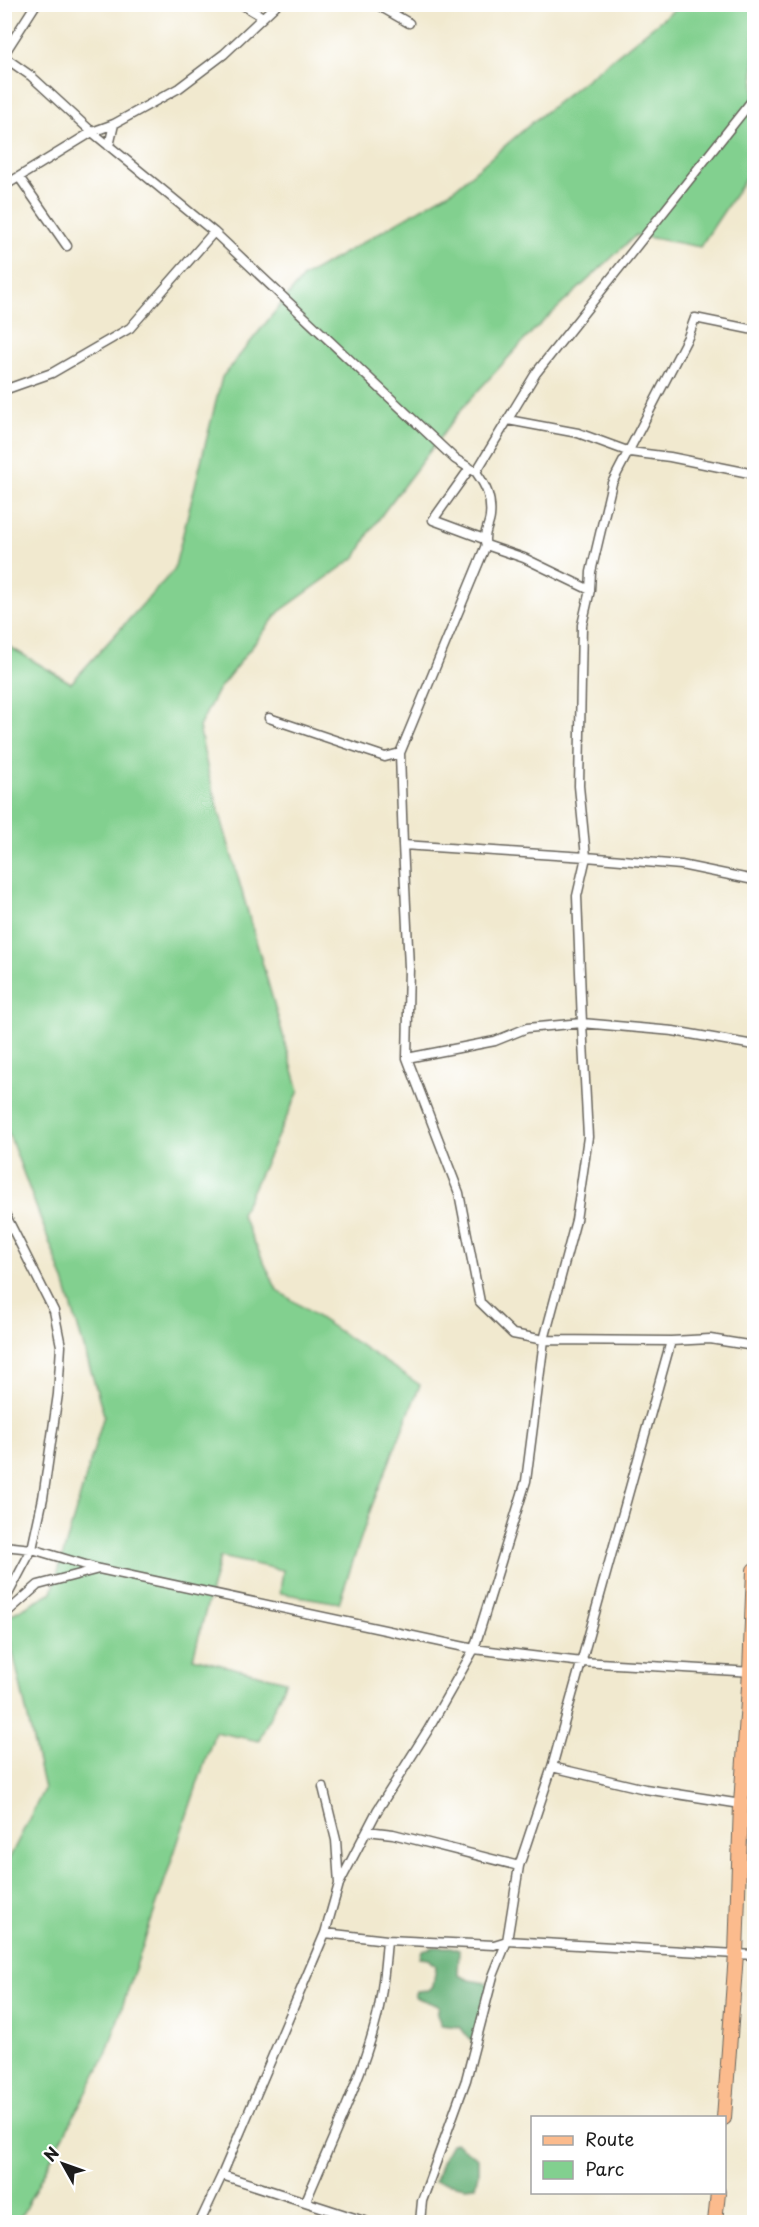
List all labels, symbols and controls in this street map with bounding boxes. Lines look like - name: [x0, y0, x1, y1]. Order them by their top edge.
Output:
- legend: [531, 2116, 726, 2194]
- text: Route: [585, 2125, 635, 2152]
- north arrow: [33, 2134, 93, 2194]
- text: N: [37, 2141, 64, 2166]
- text: Parc: [585, 2155, 624, 2182]

